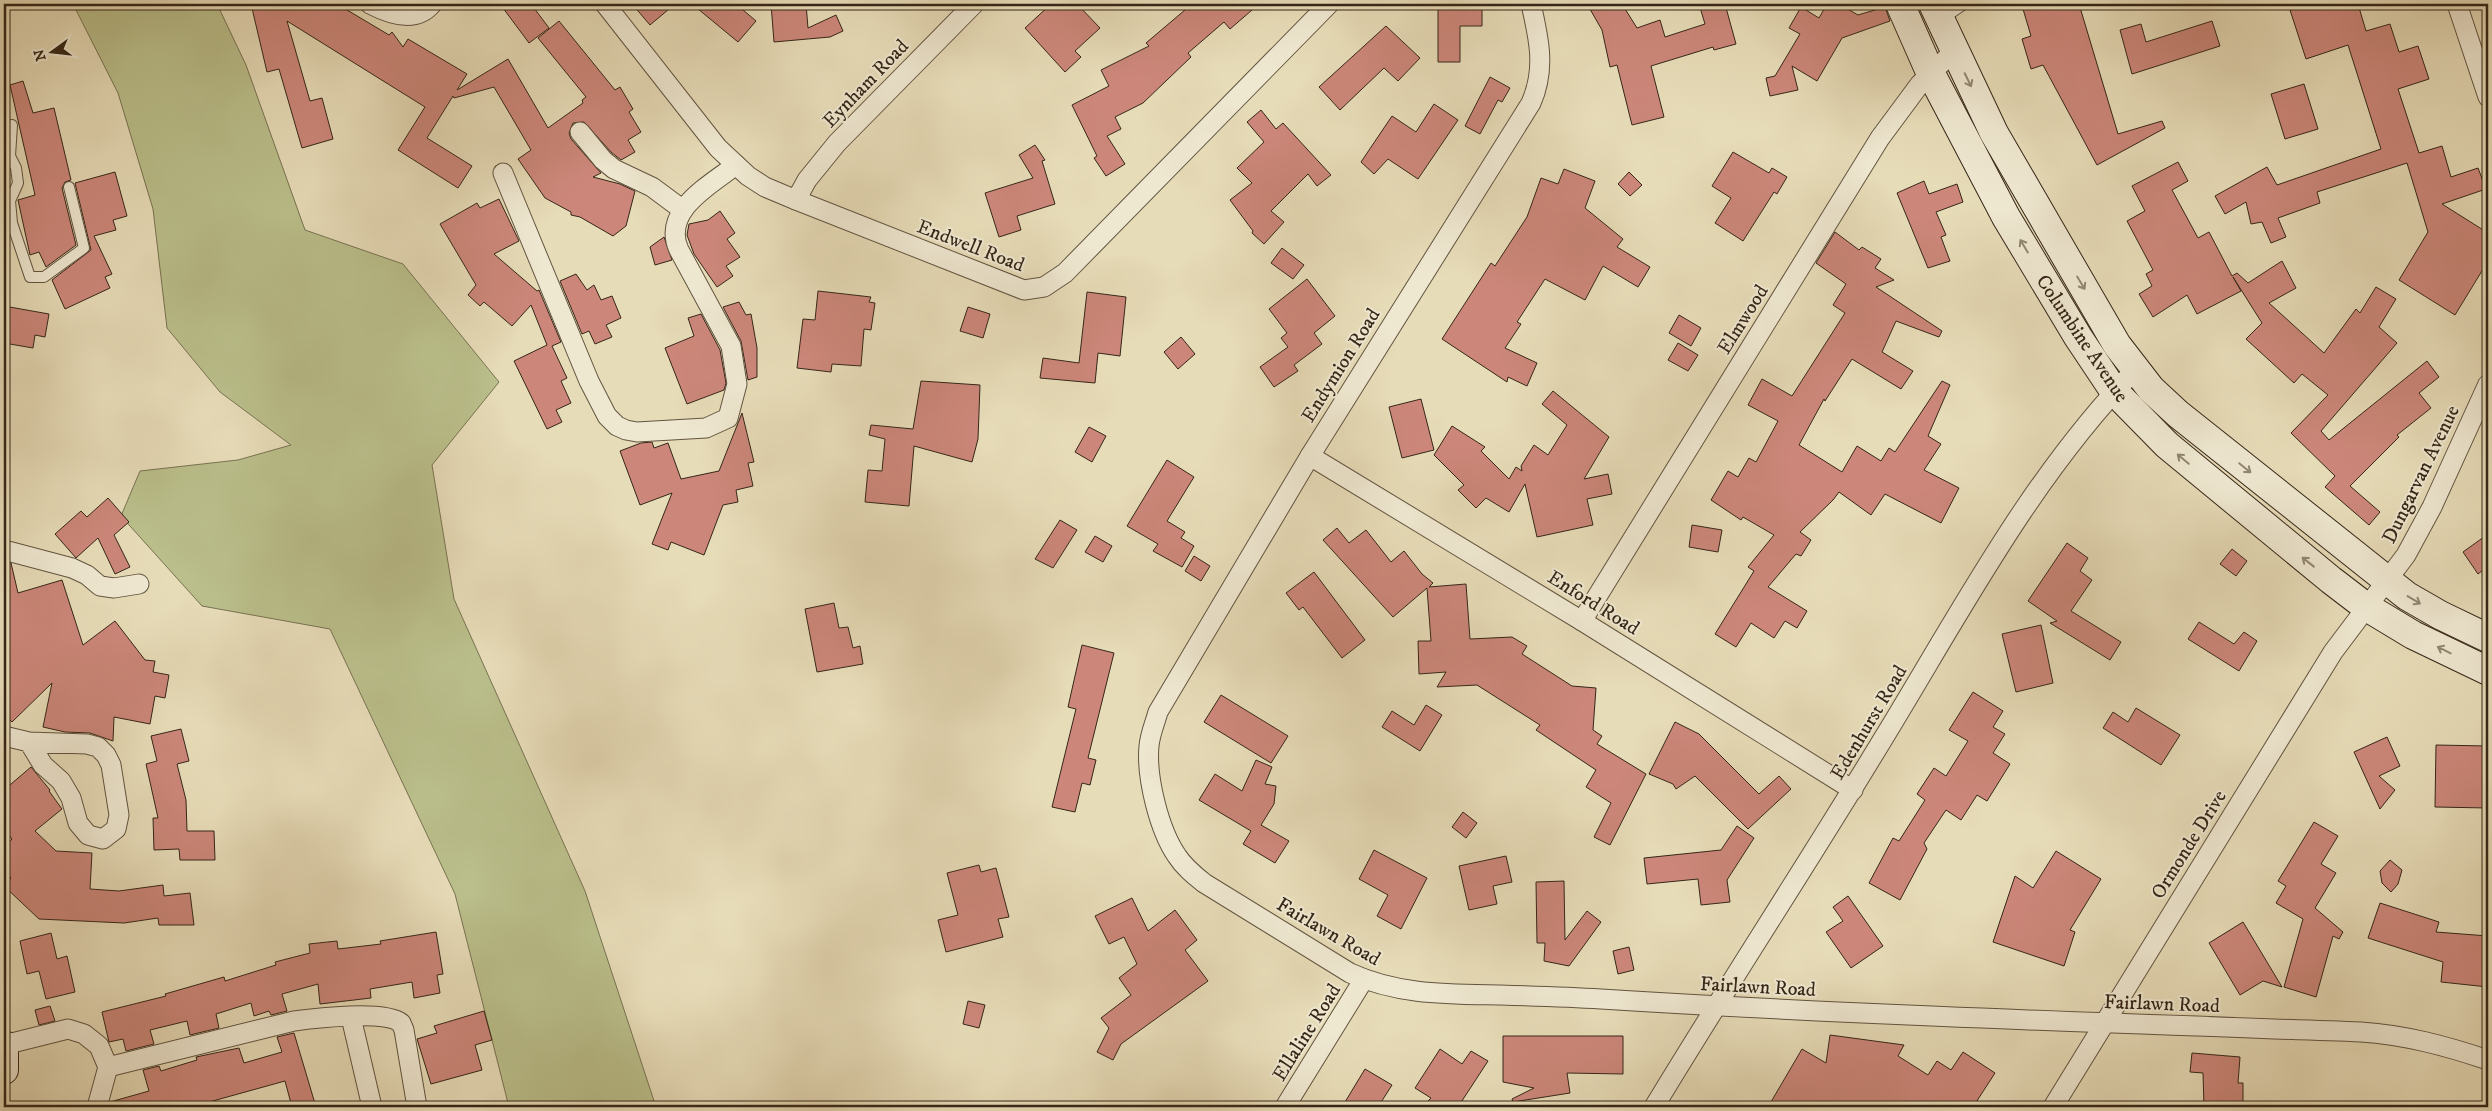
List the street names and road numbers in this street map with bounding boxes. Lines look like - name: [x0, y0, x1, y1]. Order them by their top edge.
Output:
- street label: Eynham Road: [818, 35, 914, 134]
- street label: Endwell Road: [913, 214, 1028, 278]
- street label: Columbine Avenue: [2030, 270, 2134, 407]
- street label: Elmwood: [1712, 280, 1774, 359]
- street label: Endymion Road: [1296, 304, 1386, 428]
- street label: Dungarvan Avenue: [2377, 401, 2466, 548]
- street label: Enford Road: [1543, 565, 1644, 641]
- street label: Edenhurst Road: [1825, 661, 1913, 785]
- street label: Ormonde Drive: [2146, 786, 2233, 904]
- street label: Fairlawn Road: [1272, 892, 1385, 972]
- street label: Fairlawn Road: [1699, 972, 1817, 1003]
- street label: Ellaline Road: [1267, 979, 1347, 1086]
- street label: Fairlawn Road: [2104, 990, 2220, 1019]

